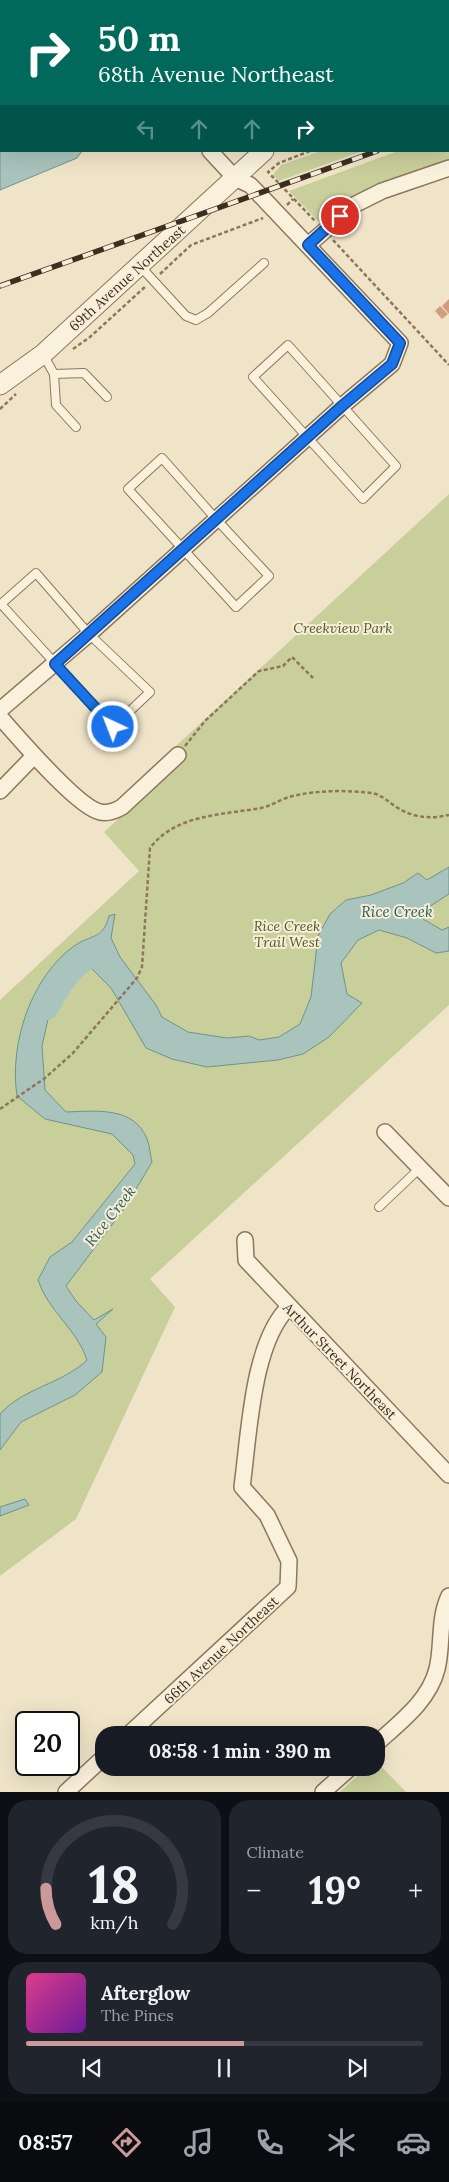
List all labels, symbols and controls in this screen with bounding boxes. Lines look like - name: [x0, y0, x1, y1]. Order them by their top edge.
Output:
- text: 50 m: [98, 16, 181, 61]
- icon: right: [15, 20, 80, 85]
- text: 68th Avenue Northeast: [98, 60, 334, 88]
- icon: left: [132, 115, 160, 143]
- icon: ahead: [185, 115, 213, 143]
- icon: ahead: [238, 115, 266, 143]
- icon: right: [291, 115, 319, 143]
- pin: [319, 195, 361, 237]
- icon: arrive: [326, 202, 354, 230]
- street label: 69th Avenue Northeast: [65, 221, 189, 335]
- park label: Creekview Park: [293, 619, 393, 637]
- position arrow: [86, 700, 138, 752]
- water label: Rice Creek: [361, 902, 433, 921]
- park label: Rice Creek Trail West: [254, 917, 321, 951]
- water label: Rice Creek: [80, 1182, 140, 1250]
- street label: Arthur Street Northeast: [279, 1298, 401, 1424]
- street label: 66th Avenue Northeast: [160, 1592, 283, 1708]
- speed limit sign: 20: [15, 1711, 80, 1776]
- text: 08:58 · 1 min · 390 m: [149, 1739, 331, 1763]
- text: Climate: [247, 1842, 304, 1862]
- text: 18: [89, 1851, 140, 1917]
- text: 19°: [309, 1866, 361, 1914]
- text: −: [247, 1873, 261, 1909]
- text: +: [408, 1873, 423, 1909]
- text: km/h: [90, 1911, 139, 1934]
- text: Afterglow: [101, 1981, 190, 2005]
- text: The Pines: [101, 2005, 174, 2025]
- icon: previous: [78, 2054, 106, 2082]
- icon: pause: [210, 2054, 238, 2082]
- icon: next: [343, 2054, 371, 2082]
- icon: directions: [109, 2125, 144, 2160]
- icon: music: [181, 2125, 216, 2160]
- icon: phone: [252, 2125, 287, 2160]
- icon: climate: [324, 2125, 359, 2160]
- icon: car: [396, 2125, 431, 2160]
- text: 08:57: [18, 2128, 73, 2156]

